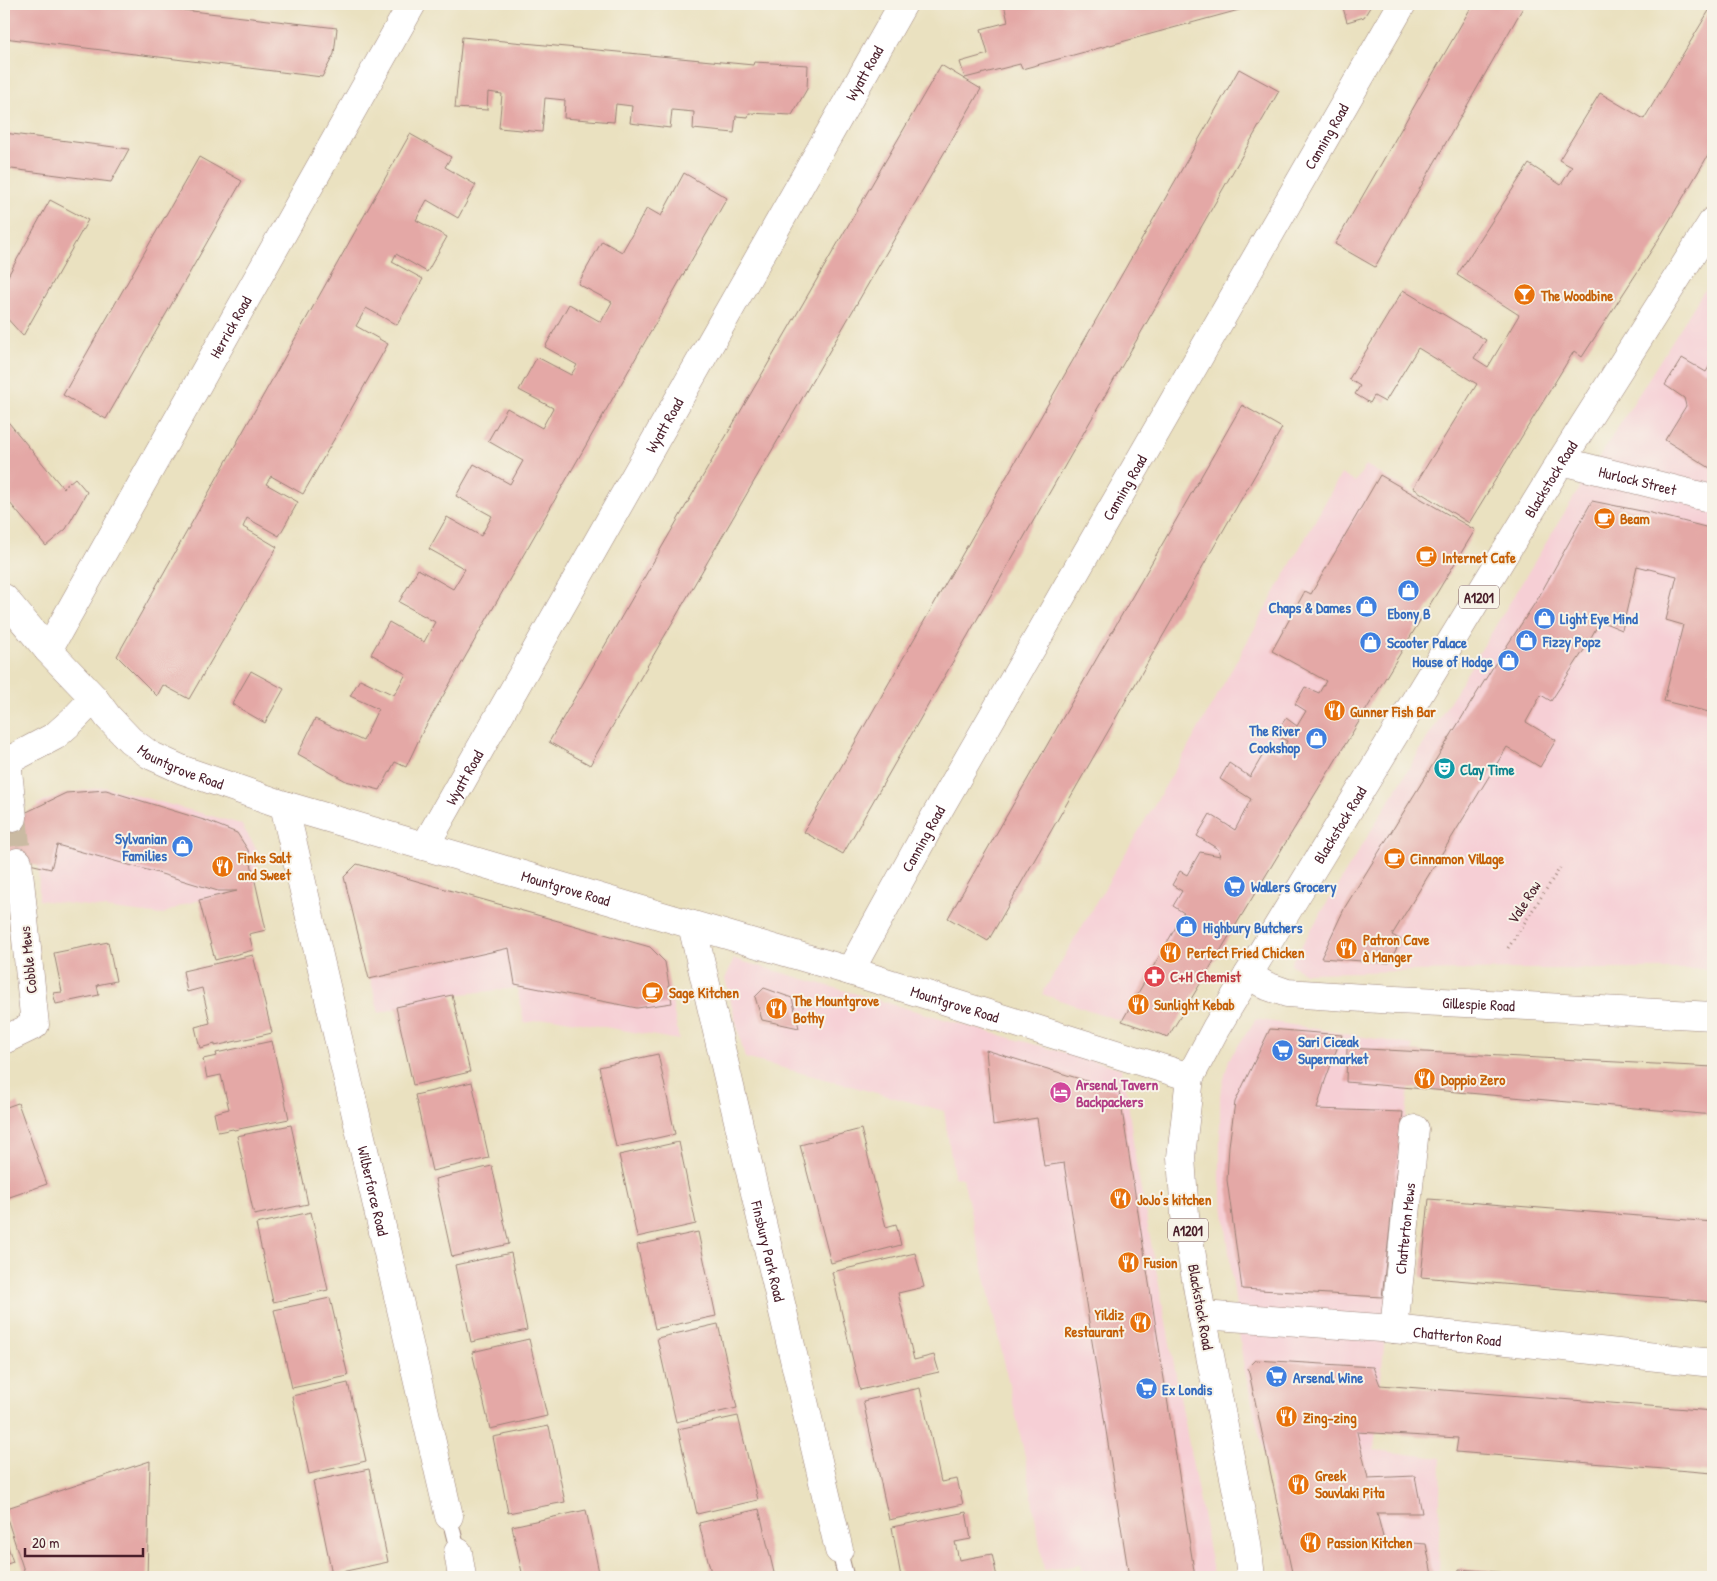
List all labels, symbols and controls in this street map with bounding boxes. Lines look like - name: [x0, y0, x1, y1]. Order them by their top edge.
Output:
- street label: Wyatt Road: [840, 42, 888, 104]
- street label: Canning Road: [1299, 99, 1353, 173]
- bar icon: The Woodbine: [1513, 283, 1537, 307]
- place label: The Woodbine: [1540, 285, 1613, 306]
- street label: Herrick Road: [204, 292, 256, 362]
- street label: Wyatt Road: [640, 394, 688, 456]
- street label: Blackstock Road: [1519, 436, 1582, 521]
- street label: Canning Road: [1097, 451, 1151, 524]
- street label: Hurlock Street: [1597, 460, 1679, 500]
- cafe icon: Beam: [1592, 506, 1616, 530]
- place label: Beam: [1620, 508, 1650, 529]
- cafe icon: Internet Cafe: [1414, 545, 1438, 569]
- place label: Internet Cafe: [1442, 547, 1516, 568]
- shop icon: Ebony B: [1397, 578, 1421, 602]
- road number: A1201: [1459, 586, 1499, 608]
- shop icon: Chaps & Dames: [1355, 595, 1379, 619]
- place label: Chaps & Dames: [1269, 597, 1351, 619]
- place label: Ebony B: [1387, 603, 1431, 625]
- shop icon: Light Eye Mind: [1532, 606, 1556, 630]
- place label: Light Eye Mind: [1560, 608, 1638, 630]
- shop icon: Fizzy Popz: [1515, 629, 1539, 653]
- shop icon: Scooter Palace: [1359, 630, 1383, 654]
- place label: Fizzy Popz: [1542, 631, 1601, 653]
- place label: Scooter Palace: [1387, 632, 1467, 653]
- shop icon: House of Hodge: [1497, 649, 1521, 673]
- place label: House of Hodge: [1412, 651, 1493, 673]
- restaurant icon: Gunner Fish Bar: [1322, 699, 1346, 723]
- place label: Gunner Fish Bar: [1350, 701, 1436, 722]
- place label: The River Cookshop: [1248, 720, 1301, 759]
- shop icon: The River Cookshop: [1304, 727, 1328, 751]
- street label: Mountgrove Road: [133, 739, 227, 794]
- street label: Wyatt Road: [440, 746, 488, 809]
- theatre icon: Clay Time: [1432, 757, 1456, 781]
- place label: Clay Time: [1460, 759, 1514, 781]
- street label: Blackstock Road: [1308, 782, 1371, 867]
- street label: Canning Road: [896, 802, 950, 876]
- place label: Sylvanian Families: [115, 828, 167, 866]
- shop icon: Sylvanian Families: [171, 835, 195, 859]
- cafe icon: Cinnamon Village: [1382, 846, 1406, 870]
- place label: Finks Salt and Sweet: [237, 847, 292, 885]
- place label: Cinnamon Village: [1410, 848, 1504, 870]
- restaurant icon: Finks Salt and Sweet: [210, 854, 234, 878]
- street label: Mountgrove Road: [519, 865, 613, 911]
- supermarket icon: Wallers Grocery: [1223, 874, 1247, 898]
- place label: Wallers Grocery: [1251, 876, 1337, 898]
- street label: Vale Row: [1502, 876, 1546, 928]
- shop icon: Highbury Butchers: [1175, 915, 1199, 939]
- place label: Highbury Butchers: [1203, 917, 1303, 939]
- street label: Cobble Mews: [14, 925, 42, 995]
- place label: Patron Cave à Manger: [1363, 929, 1429, 968]
- restaurant icon: Patron Cave à Manger: [1335, 936, 1359, 960]
- restaurant icon: Perfect Fried Chicken: [1159, 940, 1183, 964]
- place label: Perfect Fried Chicken: [1187, 942, 1305, 963]
- pharmacy icon: C+H Chemist: [1142, 964, 1166, 988]
- place label: C+H Chemist: [1170, 966, 1242, 987]
- cafe icon: Sage Kitchen: [641, 980, 665, 1004]
- street label: Mountgrove Road: [908, 980, 1002, 1027]
- place label: Sage Kitchen: [669, 982, 739, 1004]
- place label: The Mountgrove Bothy: [792, 990, 879, 1029]
- restaurant icon: Sunlight Kebab: [1126, 992, 1150, 1016]
- street label: Gillespie Road: [1442, 992, 1516, 1016]
- place label: Sunlight Kebab: [1154, 994, 1235, 1016]
- restaurant icon: The Mountgrove Bothy: [765, 997, 789, 1021]
- place label: Sari Ciceak Supermarket: [1298, 1031, 1369, 1070]
- supermarket icon: Sari Ciceak Supermarket: [1270, 1038, 1294, 1062]
- restaurant icon: Doppio Zero: [1413, 1067, 1437, 1091]
- place label: Doppio Zero: [1441, 1069, 1505, 1091]
- place label: Arsenal Tavern Backpackers: [1076, 1074, 1159, 1113]
- hotel icon: Arsenal Tavern Backpackers: [1048, 1081, 1072, 1105]
- street label: Wilberforce Road: [353, 1144, 394, 1238]
- street label: Chatterton Mews: [1389, 1182, 1420, 1275]
- restaurant icon: JoJo's kitchen: [1109, 1187, 1133, 1211]
- place label: JoJo's kitchen: [1137, 1189, 1212, 1210]
- street label: Finsbury Park Road: [747, 1198, 791, 1304]
- road number: A1201: [1168, 1218, 1208, 1242]
- restaurant icon: Fusion: [1116, 1250, 1140, 1274]
- place label: Fusion: [1143, 1252, 1178, 1273]
- street label: Blackstock Road: [1183, 1263, 1219, 1352]
- place label: Yildiz Restaurant: [1065, 1304, 1125, 1342]
- restaurant icon: Yildiz Restaurant: [1128, 1311, 1152, 1335]
- street label: Chatterton Road: [1412, 1321, 1502, 1351]
- supermarket icon: Arsenal Wine: [1265, 1365, 1289, 1389]
- place label: Arsenal Wine: [1293, 1367, 1363, 1388]
- supermarket icon: Ex Londis: [1134, 1377, 1158, 1401]
- place label: Ex Londis: [1162, 1379, 1212, 1400]
- restaurant icon: Zing-zing: [1275, 1405, 1299, 1429]
- place label: Zing-zing: [1303, 1407, 1357, 1429]
- place label: Greek Souvlaki Pita: [1315, 1465, 1385, 1503]
- restaurant icon: Greek Souvlaki Pita: [1287, 1472, 1311, 1496]
- scale bar: [25, 1526, 142, 1558]
- restaurant icon: Passion Kitchen: [1299, 1530, 1323, 1554]
- text: 20 m: [32, 1532, 59, 1553]
- place label: Passion Kitchen: [1327, 1532, 1413, 1553]

